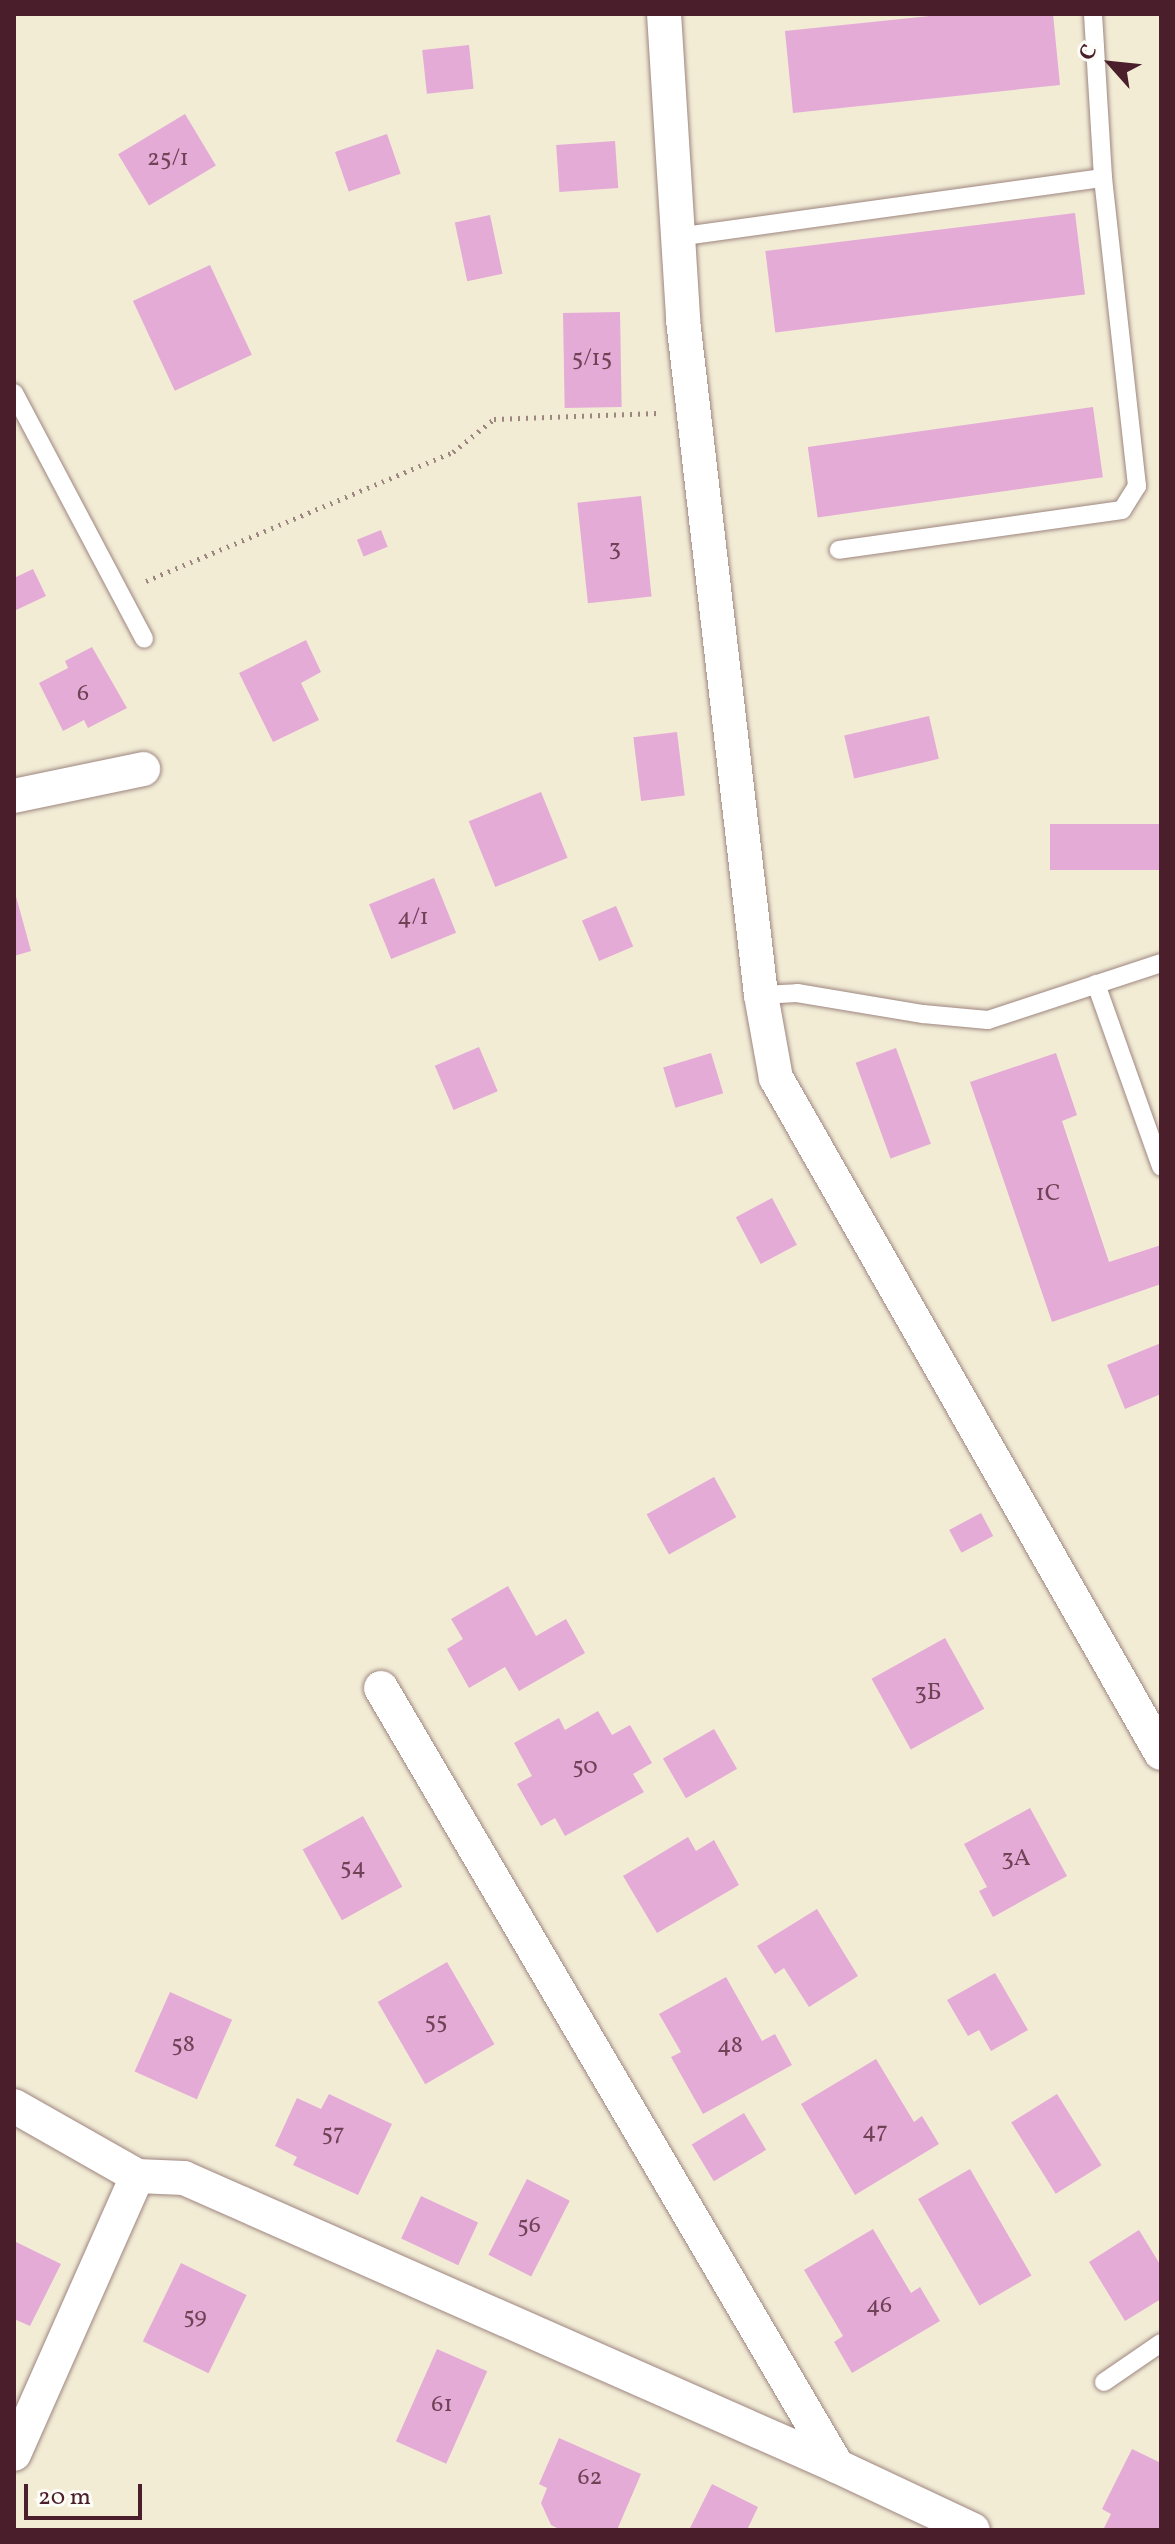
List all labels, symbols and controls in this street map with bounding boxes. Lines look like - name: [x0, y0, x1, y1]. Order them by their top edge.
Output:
- north arrow: [1071, 24, 1151, 104]
- text: С: [1072, 40, 1106, 66]
- house number: 25/1: [147, 146, 189, 174]
- house number: 5/15: [572, 346, 612, 374]
- house number: 3: [609, 536, 621, 564]
- house number: 6: [77, 681, 89, 709]
- house number: 4/1: [397, 905, 429, 933]
- house number: 1С: [1036, 1181, 1060, 1209]
- house number: 3Б: [914, 1680, 942, 1708]
- house number: 50: [572, 1754, 598, 1782]
- house number: 3А: [1001, 1846, 1031, 1874]
- house number: 54: [340, 1855, 366, 1883]
- house number: 55: [424, 2009, 448, 2037]
- house number: 58: [171, 2032, 195, 2060]
- house number: 48: [717, 2033, 743, 2061]
- house number: 47: [862, 2119, 888, 2147]
- house number: 57: [321, 2121, 345, 2149]
- house number: 56: [517, 2213, 541, 2241]
- house number: 46: [866, 2293, 892, 2321]
- house number: 59: [183, 2304, 207, 2332]
- house number: 61: [431, 2392, 453, 2420]
- house number: 62: [577, 2465, 603, 2493]
- scale bar: [28, 2468, 146, 2518]
- text: 20 m: [38, 2481, 91, 2515]

